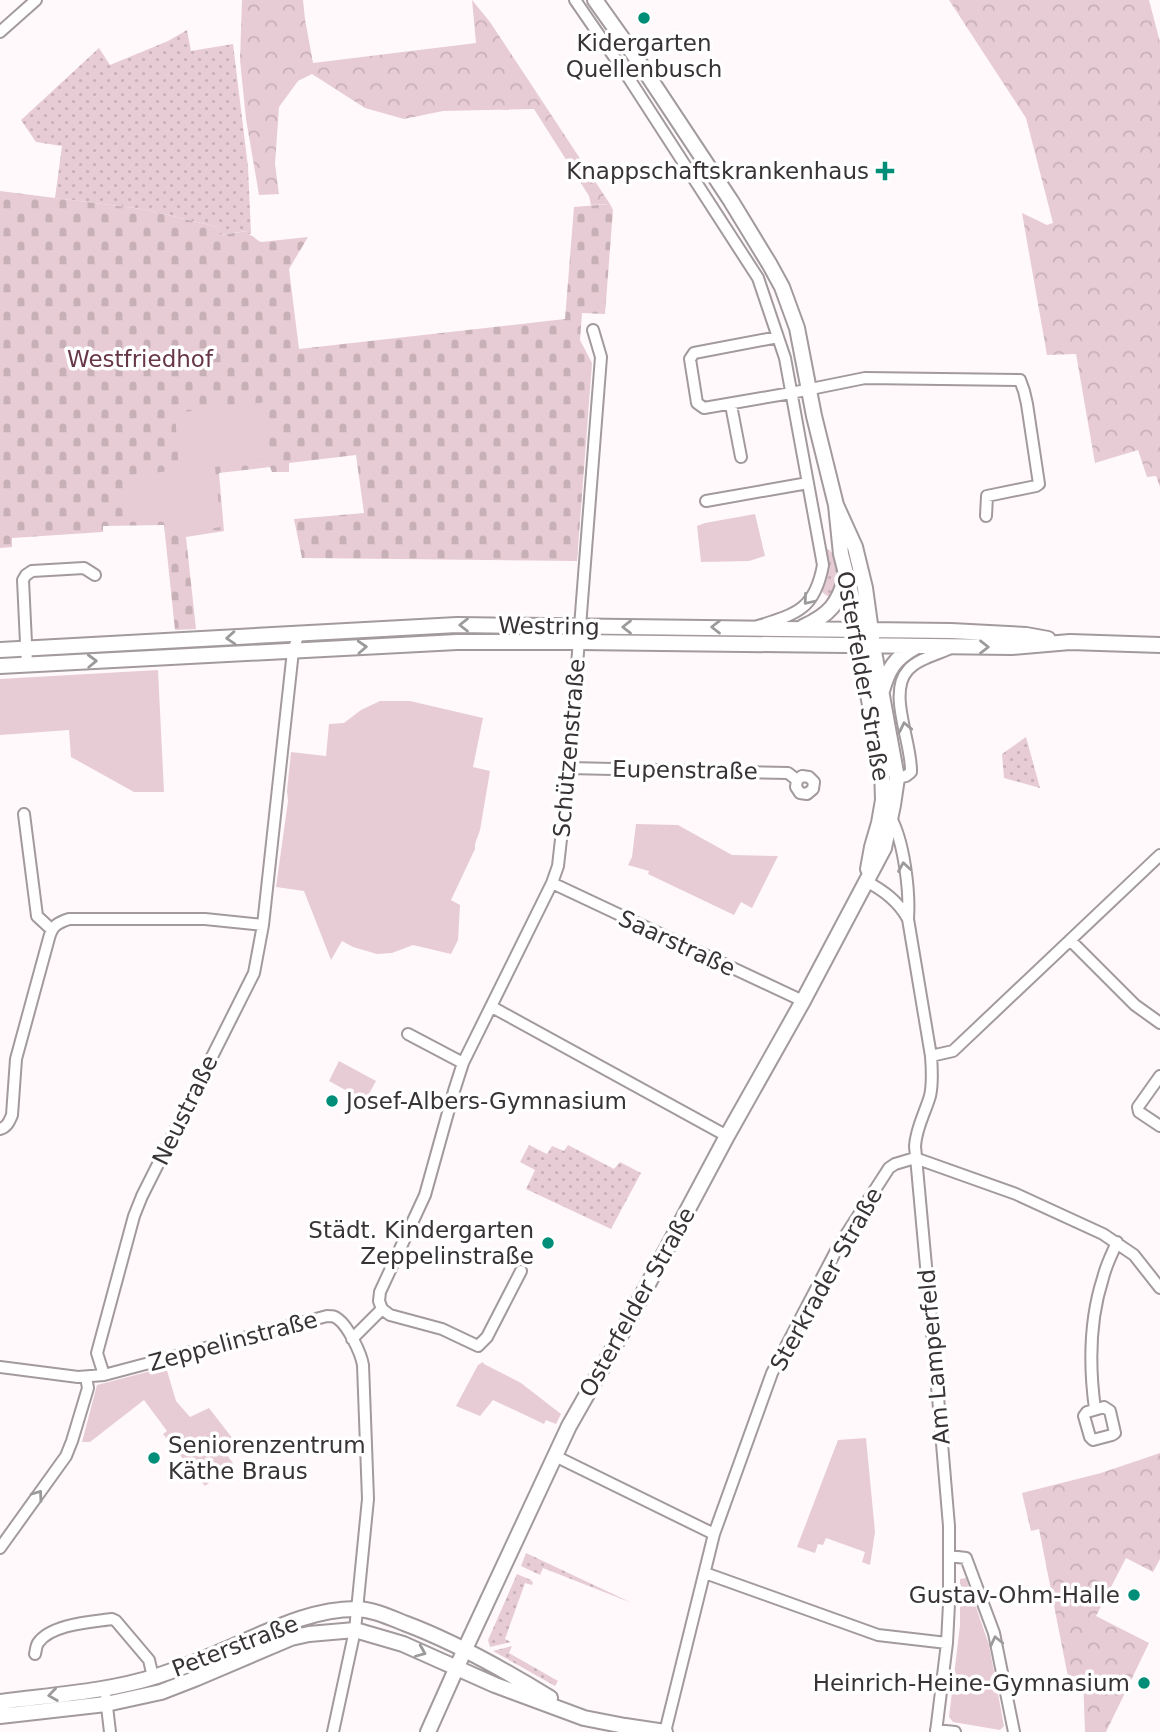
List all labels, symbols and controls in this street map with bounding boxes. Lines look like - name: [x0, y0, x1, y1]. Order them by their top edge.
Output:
- marker: Kidergarten Quellenbusch: [636, 10, 652, 26]
- place label: Kidergarten Quellenbusch: [566, 30, 722, 82]
- place label: Knappschaftskrankenhaus: [566, 158, 869, 184]
- marker: Knappschaftskrankenhaus: [875, 161, 895, 181]
- park label: Westfriedhof: [67, 346, 214, 372]
- street label: Osterfelder Straße: [832, 569, 894, 783]
- one-way arrow: [804, 592, 816, 605]
- street label: Westring: [498, 612, 600, 640]
- one-way arrow: [458, 617, 469, 633]
- one-way arrow: [621, 619, 632, 635]
- one-way arrow: [710, 619, 721, 635]
- one-way arrow: [225, 630, 236, 645]
- one-way arrow: [979, 639, 990, 655]
- one-way arrow: [356, 640, 367, 655]
- one-way arrow: [86, 654, 97, 669]
- street label: Schützenstraße: [548, 657, 590, 839]
- one-way arrow: [899, 721, 914, 733]
- street label: Eupenstraße: [612, 756, 758, 784]
- one-way arrow: [897, 861, 912, 873]
- street label: Saarstraße: [615, 905, 739, 981]
- street label: Neustraße: [147, 1051, 223, 1169]
- place label: Josef-Albers-Gymnasium: [344, 1088, 627, 1114]
- marker: Josef-Albers-Gymnasium: [324, 1093, 340, 1109]
- street label: Sterkrader Straße: [765, 1183, 887, 1375]
- street label: Osterfelder Straße: [574, 1203, 700, 1401]
- place label: Städt. Kindergarten Zeppelinstraße: [308, 1217, 534, 1269]
- marker: Städt. Kindergarten Zeppelinstraße: [540, 1235, 556, 1251]
- street label: Am Lamperfeld: [913, 1268, 955, 1446]
- street label: Zeppelinstraße: [146, 1306, 320, 1376]
- place label: Seniorenzentrum Käthe Braus: [168, 1432, 366, 1484]
- marker: Seniorenzentrum Käthe Braus: [146, 1450, 162, 1466]
- one-way arrow: [30, 1490, 42, 1503]
- place label: Gustav-Ohm-Halle: [909, 1582, 1120, 1608]
- marker: Gustav-Ohm-Halle: [1126, 1587, 1142, 1603]
- street label: Peterstraße: [168, 1610, 302, 1682]
- one-way arrow: [990, 1635, 1004, 1647]
- one-way arrow: [414, 1643, 426, 1657]
- place label: Heinrich-Heine-Gymnasium: [813, 1670, 1130, 1696]
- marker: Heinrich-Heine-Gymnasium: [1136, 1675, 1152, 1691]
- one-way arrow: [47, 1687, 58, 1702]

